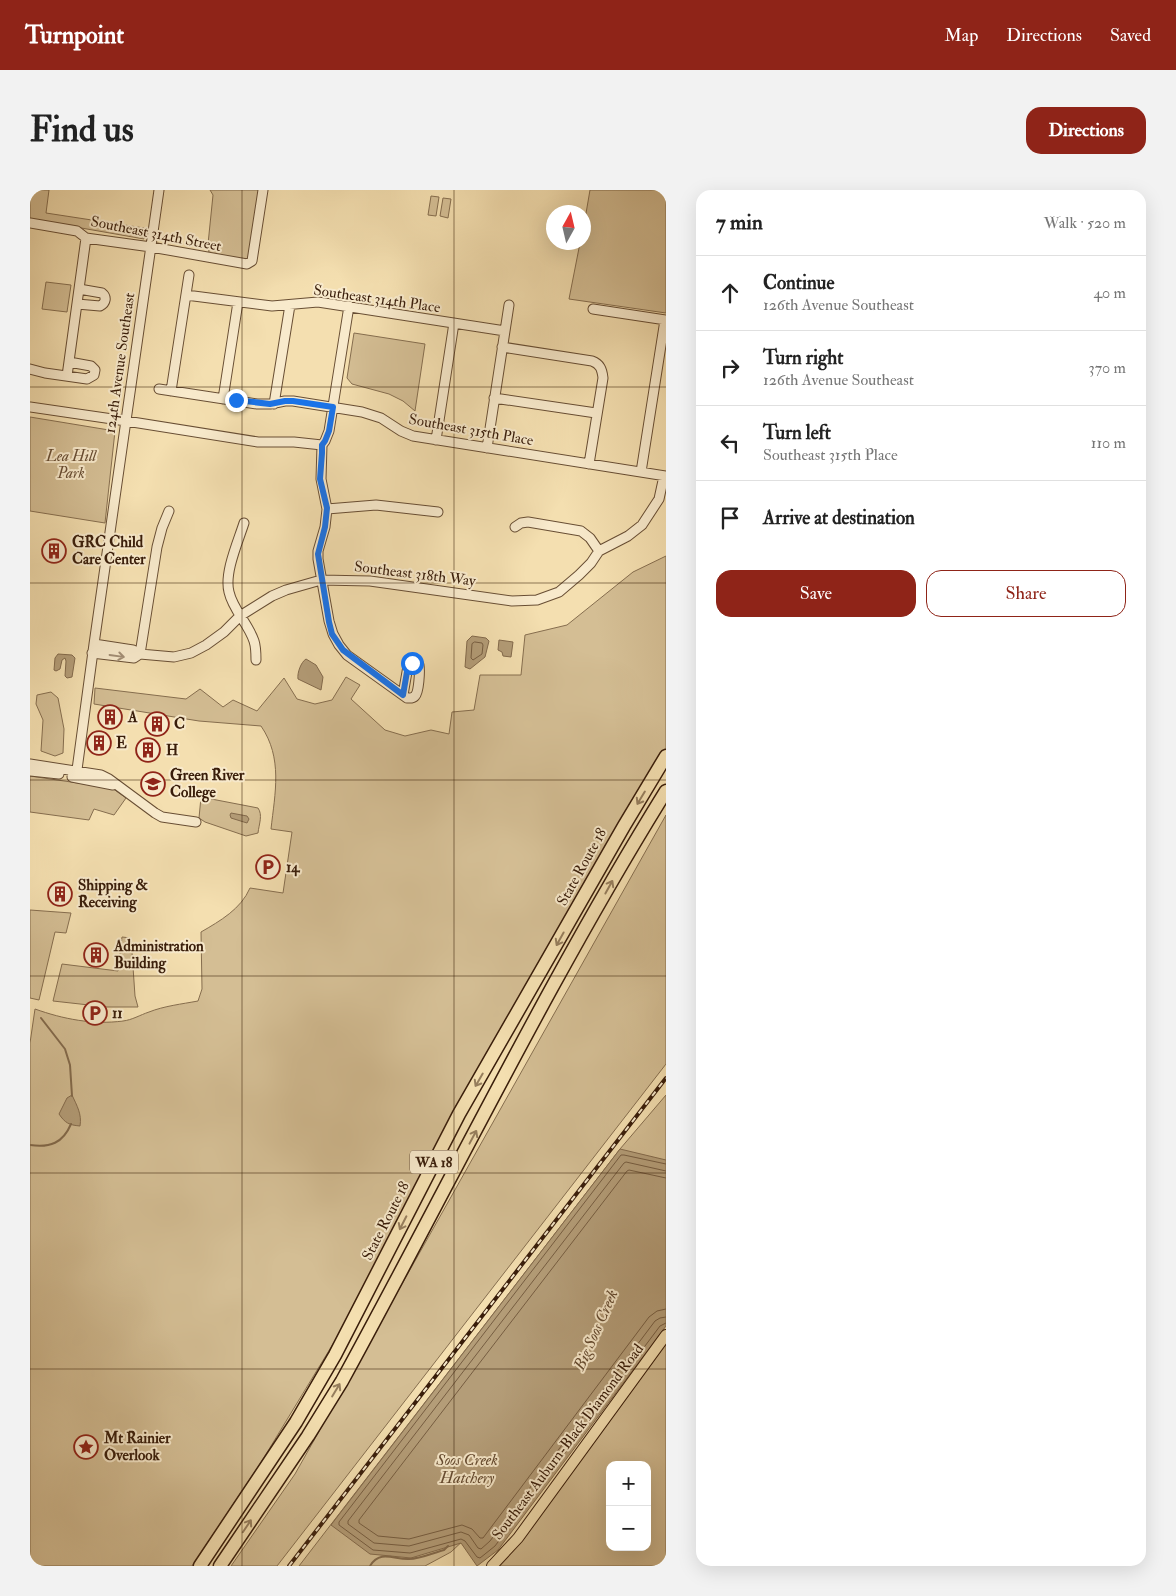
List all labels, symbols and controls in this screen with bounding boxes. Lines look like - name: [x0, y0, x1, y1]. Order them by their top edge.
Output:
- text: Turnpoint: [25, 20, 124, 51]
- text: Map: [945, 24, 978, 47]
- text: Directions: [1006, 24, 1082, 47]
- text: Saved: [1110, 24, 1151, 47]
- button: Directions: [1026, 107, 1146, 154]
- text: Find us: [30, 108, 134, 152]
- north arrow: [546, 205, 591, 250]
- text: 7 min: [716, 209, 763, 236]
- street label: Southeast 314th Street: [89, 212, 223, 256]
- text: Walk · 520 m: [1044, 213, 1126, 233]
- text: Continue: [763, 271, 834, 295]
- icon: ahead: [716, 279, 744, 307]
- street label: Southeast 314th Place: [312, 281, 442, 317]
- text: 40 m: [1093, 283, 1126, 303]
- street label: 124th Avenue Southeast: [101, 291, 139, 435]
- text: 126th Avenue Southeast: [763, 295, 914, 315]
- text: Turn right: [763, 346, 843, 370]
- icon: right: [716, 354, 744, 382]
- text: 370 m: [1089, 358, 1126, 378]
- text: 126th Avenue Southeast: [763, 370, 914, 390]
- route end: [225, 389, 248, 412]
- street label: Southeast 315th Place: [407, 410, 535, 450]
- text: Turn left: [763, 421, 831, 445]
- icon: left: [716, 429, 744, 457]
- text: 110 m: [1091, 433, 1126, 453]
- text: Southeast 315th Place: [763, 445, 898, 465]
- park label: Lea Hill Park: [45, 447, 97, 483]
- icon: arrive: [716, 504, 744, 532]
- text: Arrive at destination: [763, 506, 915, 530]
- place label: GRC Child Care Center: [72, 533, 146, 569]
- building icon: GRC Child Care Center: [41, 538, 67, 564]
- street label: Southeast 318th Way: [353, 557, 477, 591]
- button: Save: [716, 570, 916, 617]
- button: Share: [926, 570, 1126, 617]
- one-way arrow: [108, 651, 124, 661]
- route start: [401, 652, 424, 675]
- building icon: A: [97, 704, 123, 730]
- place label: A: [127, 708, 138, 727]
- building icon: C: [144, 711, 170, 737]
- place label: C: [174, 715, 185, 734]
- building icon: E: [86, 730, 112, 756]
- place label: E: [116, 734, 127, 753]
- building icon: H: [135, 737, 161, 763]
- place label: H: [166, 741, 178, 760]
- place label: Green River College: [170, 766, 245, 803]
- school or university icon: Green River College: [140, 771, 166, 797]
- one-way arrow: [635, 790, 645, 804]
- street label: State Route 18: [553, 825, 611, 909]
- parking icon: 14: [255, 854, 281, 880]
- place label: 14: [286, 858, 300, 877]
- place label: Shipping & Receiving: [78, 876, 149, 913]
- one-way arrow: [604, 879, 614, 894]
- building icon: Shipping & Receiving: [47, 881, 73, 907]
- one-way arrow: [555, 931, 565, 946]
- place label: Administration Building: [113, 937, 204, 974]
- building icon: Administration Building: [83, 942, 109, 968]
- parking icon: 11: [82, 1000, 108, 1026]
- place label: 11: [112, 1004, 123, 1023]
- one-way arrow: [474, 1072, 484, 1086]
- one-way arrow: [468, 1130, 478, 1145]
- road number: WA 18: [410, 1150, 458, 1174]
- street label: State Route 18: [358, 1178, 414, 1264]
- one-way arrow: [398, 1215, 407, 1230]
- water label: Big Soos Creek: [569, 1286, 623, 1374]
- street label: Southeast Auburn-Black Diamond Road: [488, 1340, 648, 1544]
- one-way arrow: [332, 1383, 342, 1397]
- place label: Mt Rainier Overlook: [103, 1429, 171, 1465]
- place icon: Mt Rainier Overlook: [73, 1434, 99, 1460]
- water label: Soos Creek Hatchery: [435, 1450, 498, 1488]
- map controls: [606, 1461, 651, 1551]
- button: +: [606, 1461, 651, 1506]
- button: −: [606, 1506, 651, 1551]
- one-way arrow: [242, 1519, 252, 1533]

